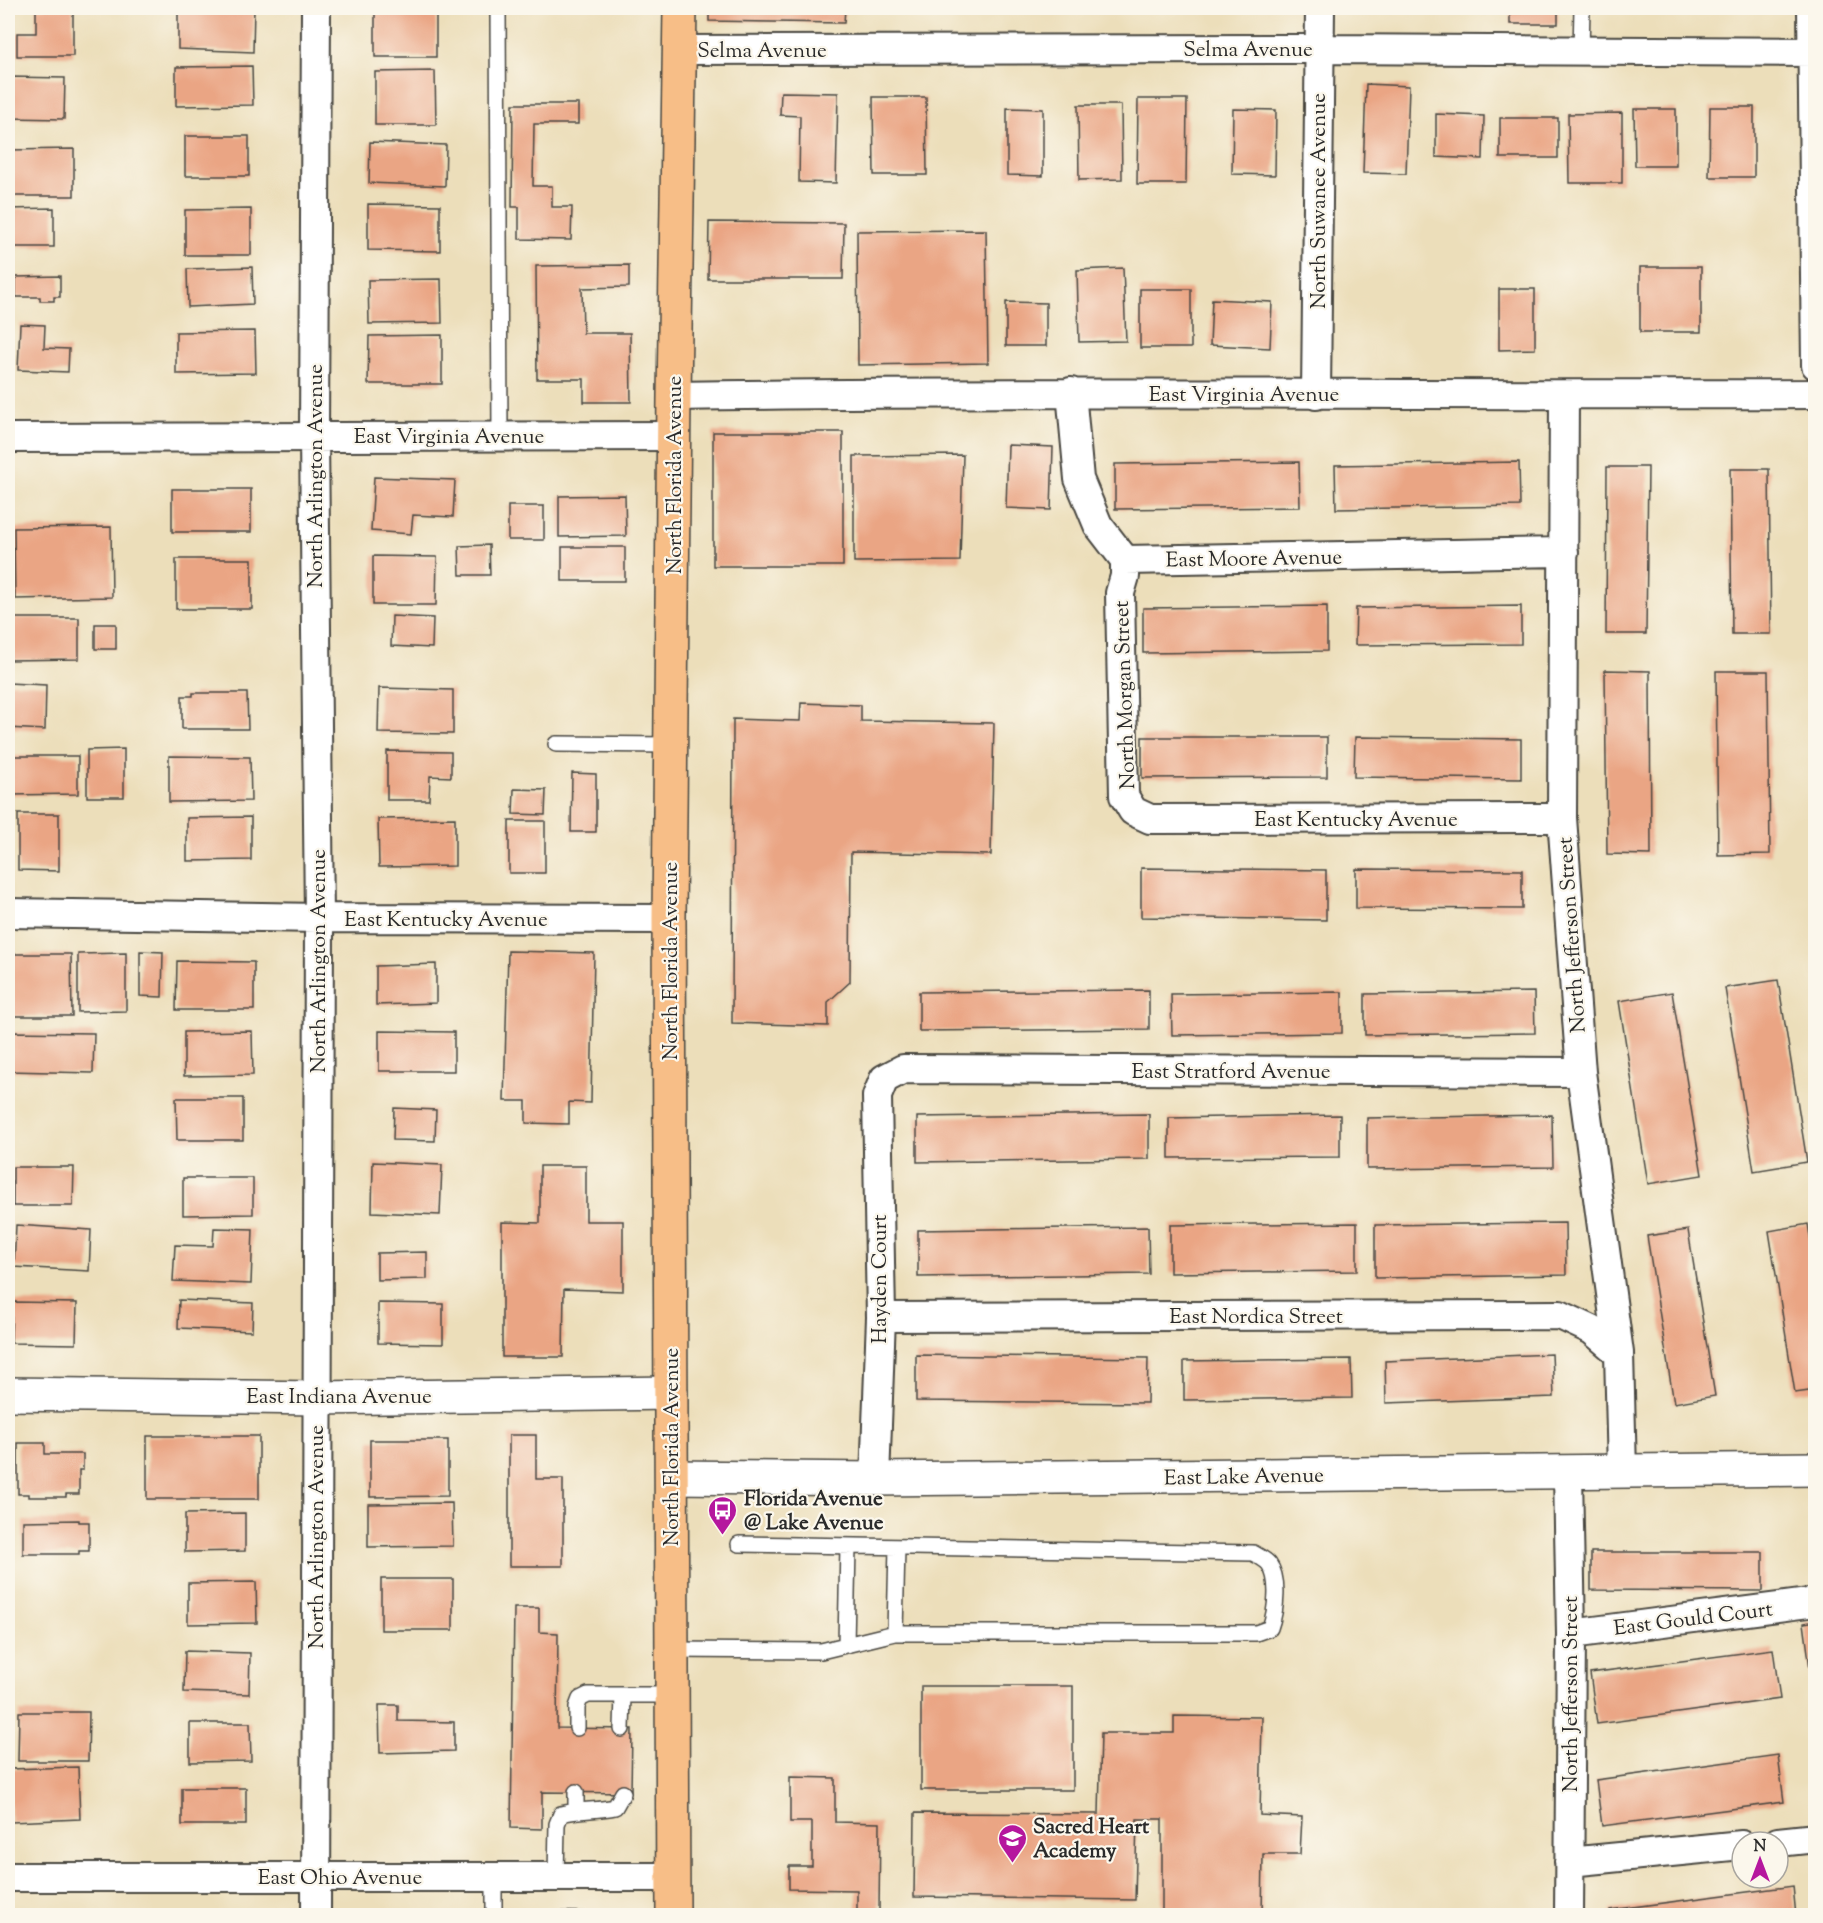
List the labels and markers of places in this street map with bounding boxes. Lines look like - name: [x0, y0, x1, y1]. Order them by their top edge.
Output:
- place label: Florida Avenue @ Lake Avenue: [744, 1485, 884, 1539]
- bus stop icon: Florida Avenue @ Lake Avenue: [707, 1494, 739, 1536]
- place label: Sacred Heart Academy: [1033, 1813, 1150, 1867]
- school or university icon: Sacred Heart Academy: [996, 1822, 1028, 1864]

